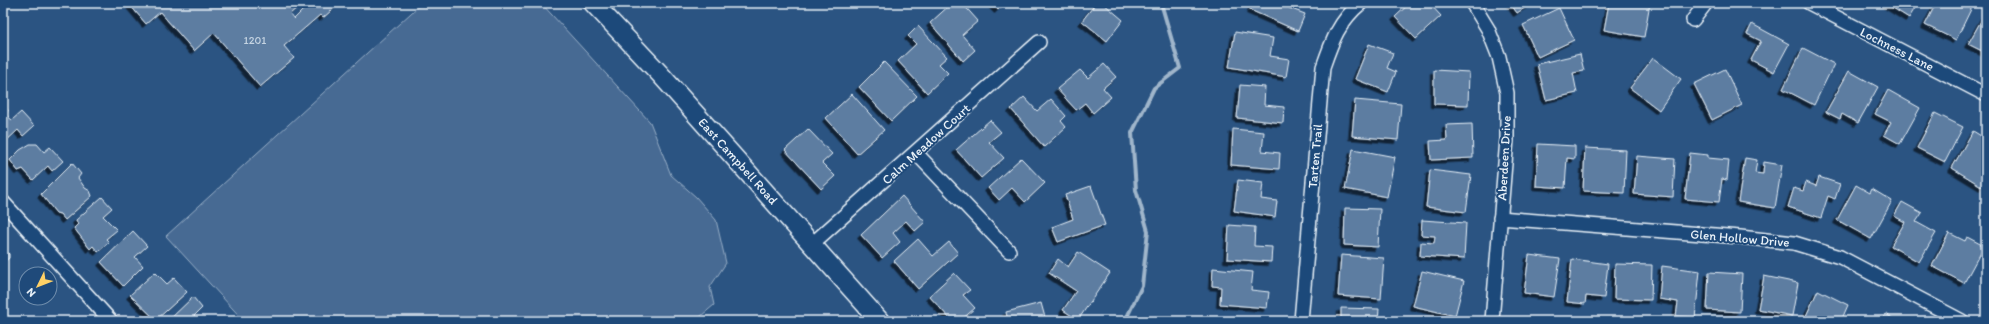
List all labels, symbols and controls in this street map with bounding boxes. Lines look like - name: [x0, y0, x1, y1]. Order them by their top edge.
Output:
- street label: Lochness Lane: [1858, 24, 1936, 74]
- house number: 1201: [244, 34, 266, 47]
- street label: Calm Meadow Court: [879, 101, 973, 187]
- street label: East Campbell Road: [695, 115, 781, 207]
- street label: Aberdeen Drive: [1494, 115, 1514, 201]
- street label: Tarten Trail: [1305, 123, 1325, 189]
- street label: Glen Hollow Drive: [1690, 226, 1790, 250]
- north arrow: [18, 266, 58, 306]
- text: N: [24, 285, 38, 300]

